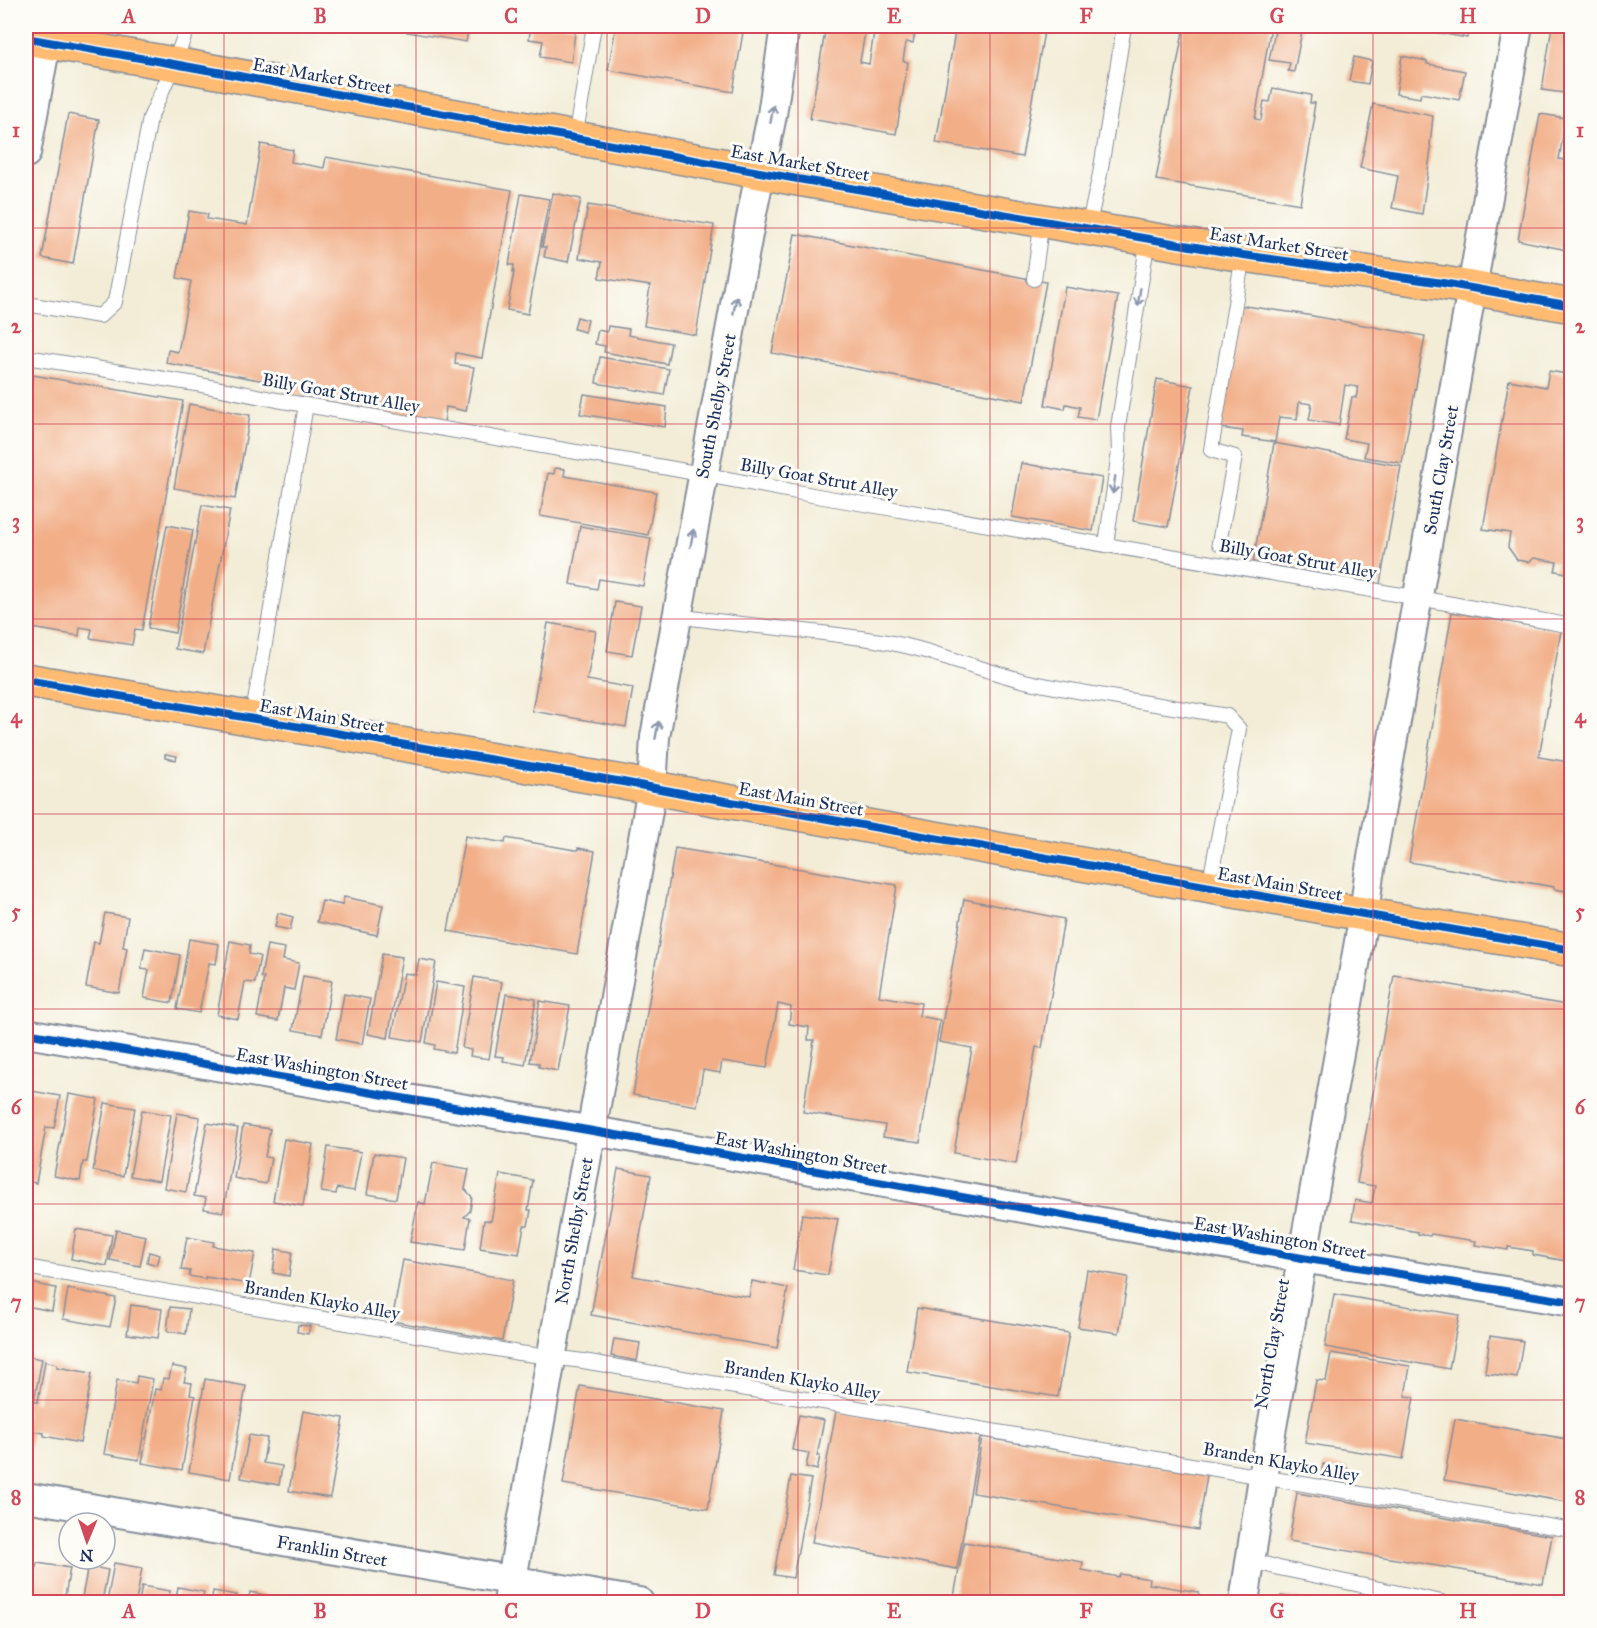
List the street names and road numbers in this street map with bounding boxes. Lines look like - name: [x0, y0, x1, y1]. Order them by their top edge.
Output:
- street label: East Market Street: [251, 53, 394, 99]
- street label: East Market Street: [729, 140, 872, 186]
- street label: East Market Street: [1208, 222, 1351, 266]
- street label: South Shelby Street: [691, 331, 741, 481]
- street label: Billy Goat Strut Alley: [260, 368, 422, 418]
- street label: South Clay Street: [1419, 403, 1463, 536]
- street label: Billy Goat Strut Alley: [738, 453, 900, 503]
- street label: Billy Goat Strut Alley: [1217, 534, 1379, 584]
- street label: East Main Street: [258, 694, 387, 738]
- street label: East Main Street: [737, 777, 866, 821]
- street label: East Main Street: [1216, 862, 1345, 906]
- street label: East Washington Street: [234, 1043, 411, 1096]
- street label: East Washington Street: [713, 1127, 890, 1180]
- street label: North Shelby Street: [550, 1155, 598, 1306]
- street label: East Washington Street: [1192, 1212, 1369, 1265]
- street label: Branden Klayko Alley: [242, 1275, 402, 1325]
- street label: North Clay Street: [1250, 1276, 1294, 1411]
- street label: Branden Klayko Alley: [722, 1355, 882, 1405]
- street label: Branden Klayko Alley: [1201, 1437, 1361, 1487]
- street label: Franklin Street: [275, 1530, 390, 1572]

